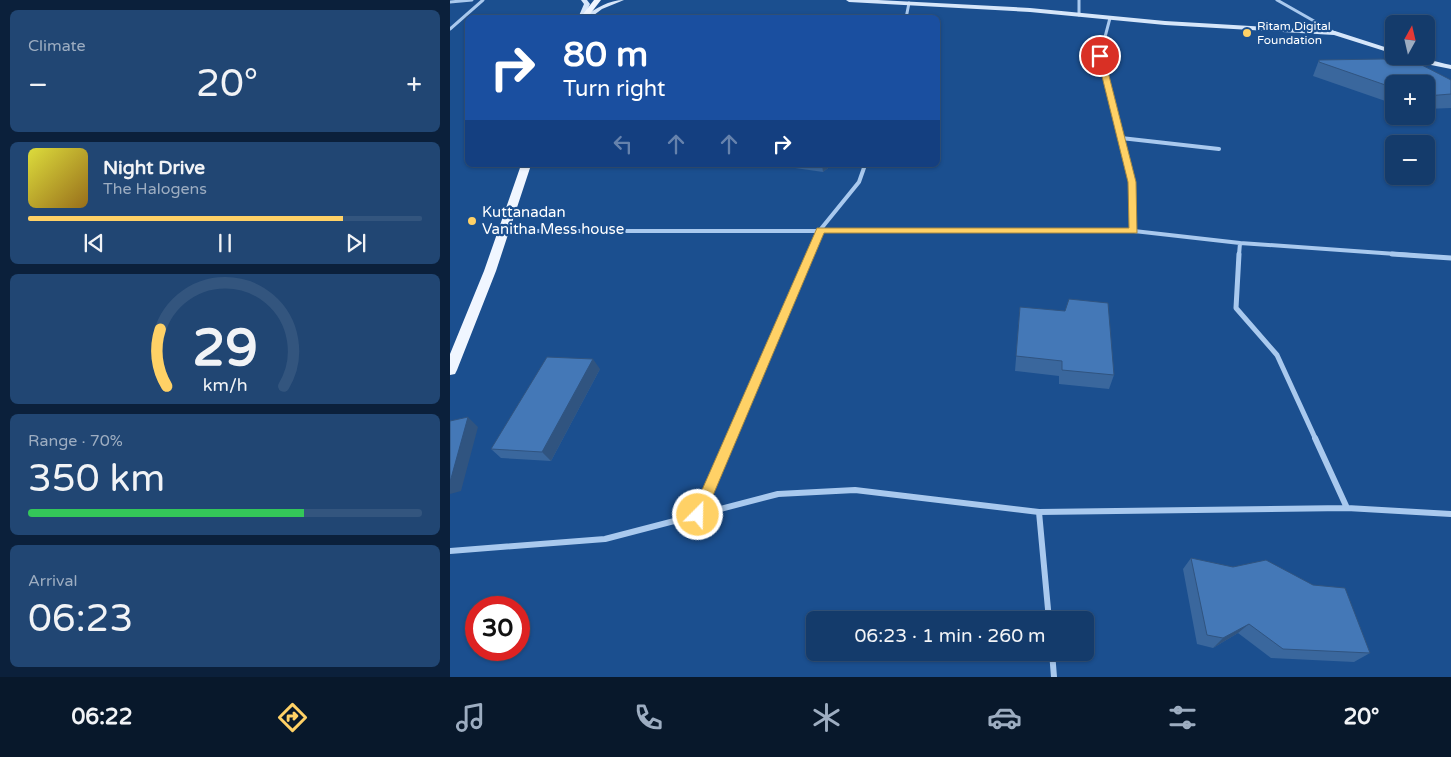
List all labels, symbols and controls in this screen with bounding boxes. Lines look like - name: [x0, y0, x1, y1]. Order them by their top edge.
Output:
- north arrow: [1385, 15, 1435, 65]
- map controls: [1385, 15, 1435, 185]
- place label: Ritam Digital Foundation: [1257, 19, 1331, 47]
- marker: Ritam Digital Foundation: [1241, 27, 1253, 39]
- text: 80 m: [563, 34, 648, 76]
- icon: right: [480, 35, 545, 100]
- pin: [1079, 35, 1121, 77]
- text: Climate: [28, 36, 86, 56]
- icon: arrive: [1086, 42, 1114, 70]
- text: 20°: [196, 61, 258, 107]
- text: −: [28, 68, 48, 102]
- text: +: [406, 68, 422, 102]
- button: +: [1385, 75, 1435, 125]
- text: Turn right: [563, 76, 665, 102]
- icon: left: [609, 130, 637, 158]
- icon: ahead: [662, 130, 690, 158]
- icon: ahead: [715, 130, 743, 158]
- icon: right: [768, 130, 796, 158]
- button: −: [1385, 135, 1435, 185]
- text: Night Drive: [103, 157, 205, 179]
- text: The Halogens: [103, 179, 207, 199]
- place label: Kuttanadan Vanitha Mess house: [482, 203, 624, 238]
- marker: Kuttanadan Vanitha Mess house: [466, 215, 478, 227]
- icon: previous: [80, 229, 108, 257]
- icon: pause: [211, 229, 239, 257]
- icon: next: [342, 229, 370, 257]
- text: 29: [192, 317, 258, 380]
- text: km/h: [203, 375, 247, 396]
- text: Range · 70%: [28, 431, 123, 451]
- text: 350 km: [28, 456, 165, 502]
- position arrow: [671, 488, 723, 540]
- text: Arrival: [28, 571, 77, 591]
- text: 06:23: [28, 596, 133, 642]
- speed limit sign: 30: [465, 596, 530, 661]
- text: 06:23 · 1 min · 260 m: [854, 625, 1046, 647]
- icon: directions: [275, 700, 310, 735]
- icon: music: [453, 700, 488, 735]
- icon: phone: [631, 700, 666, 735]
- icon: climate: [809, 700, 844, 735]
- icon: car: [987, 700, 1022, 735]
- icon: filters: [1165, 700, 1200, 735]
- text: 06:22: [72, 704, 132, 730]
- text: 20°: [1343, 704, 1379, 730]

